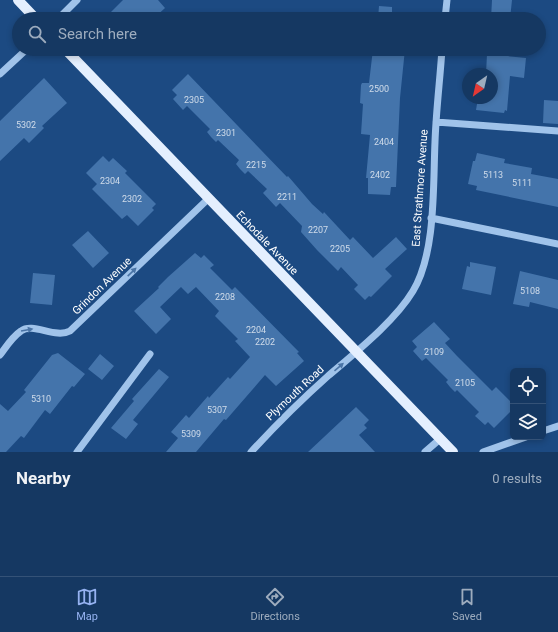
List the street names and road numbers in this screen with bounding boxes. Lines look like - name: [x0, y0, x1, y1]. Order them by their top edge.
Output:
- street label: East Strathmore Avenue: [409, 129, 431, 247]
- street label: Echodale Avenue: [233, 208, 301, 278]
- street label: Grindon Avenue: [70, 254, 134, 318]
- street label: Plymouth Road: [263, 363, 327, 423]

